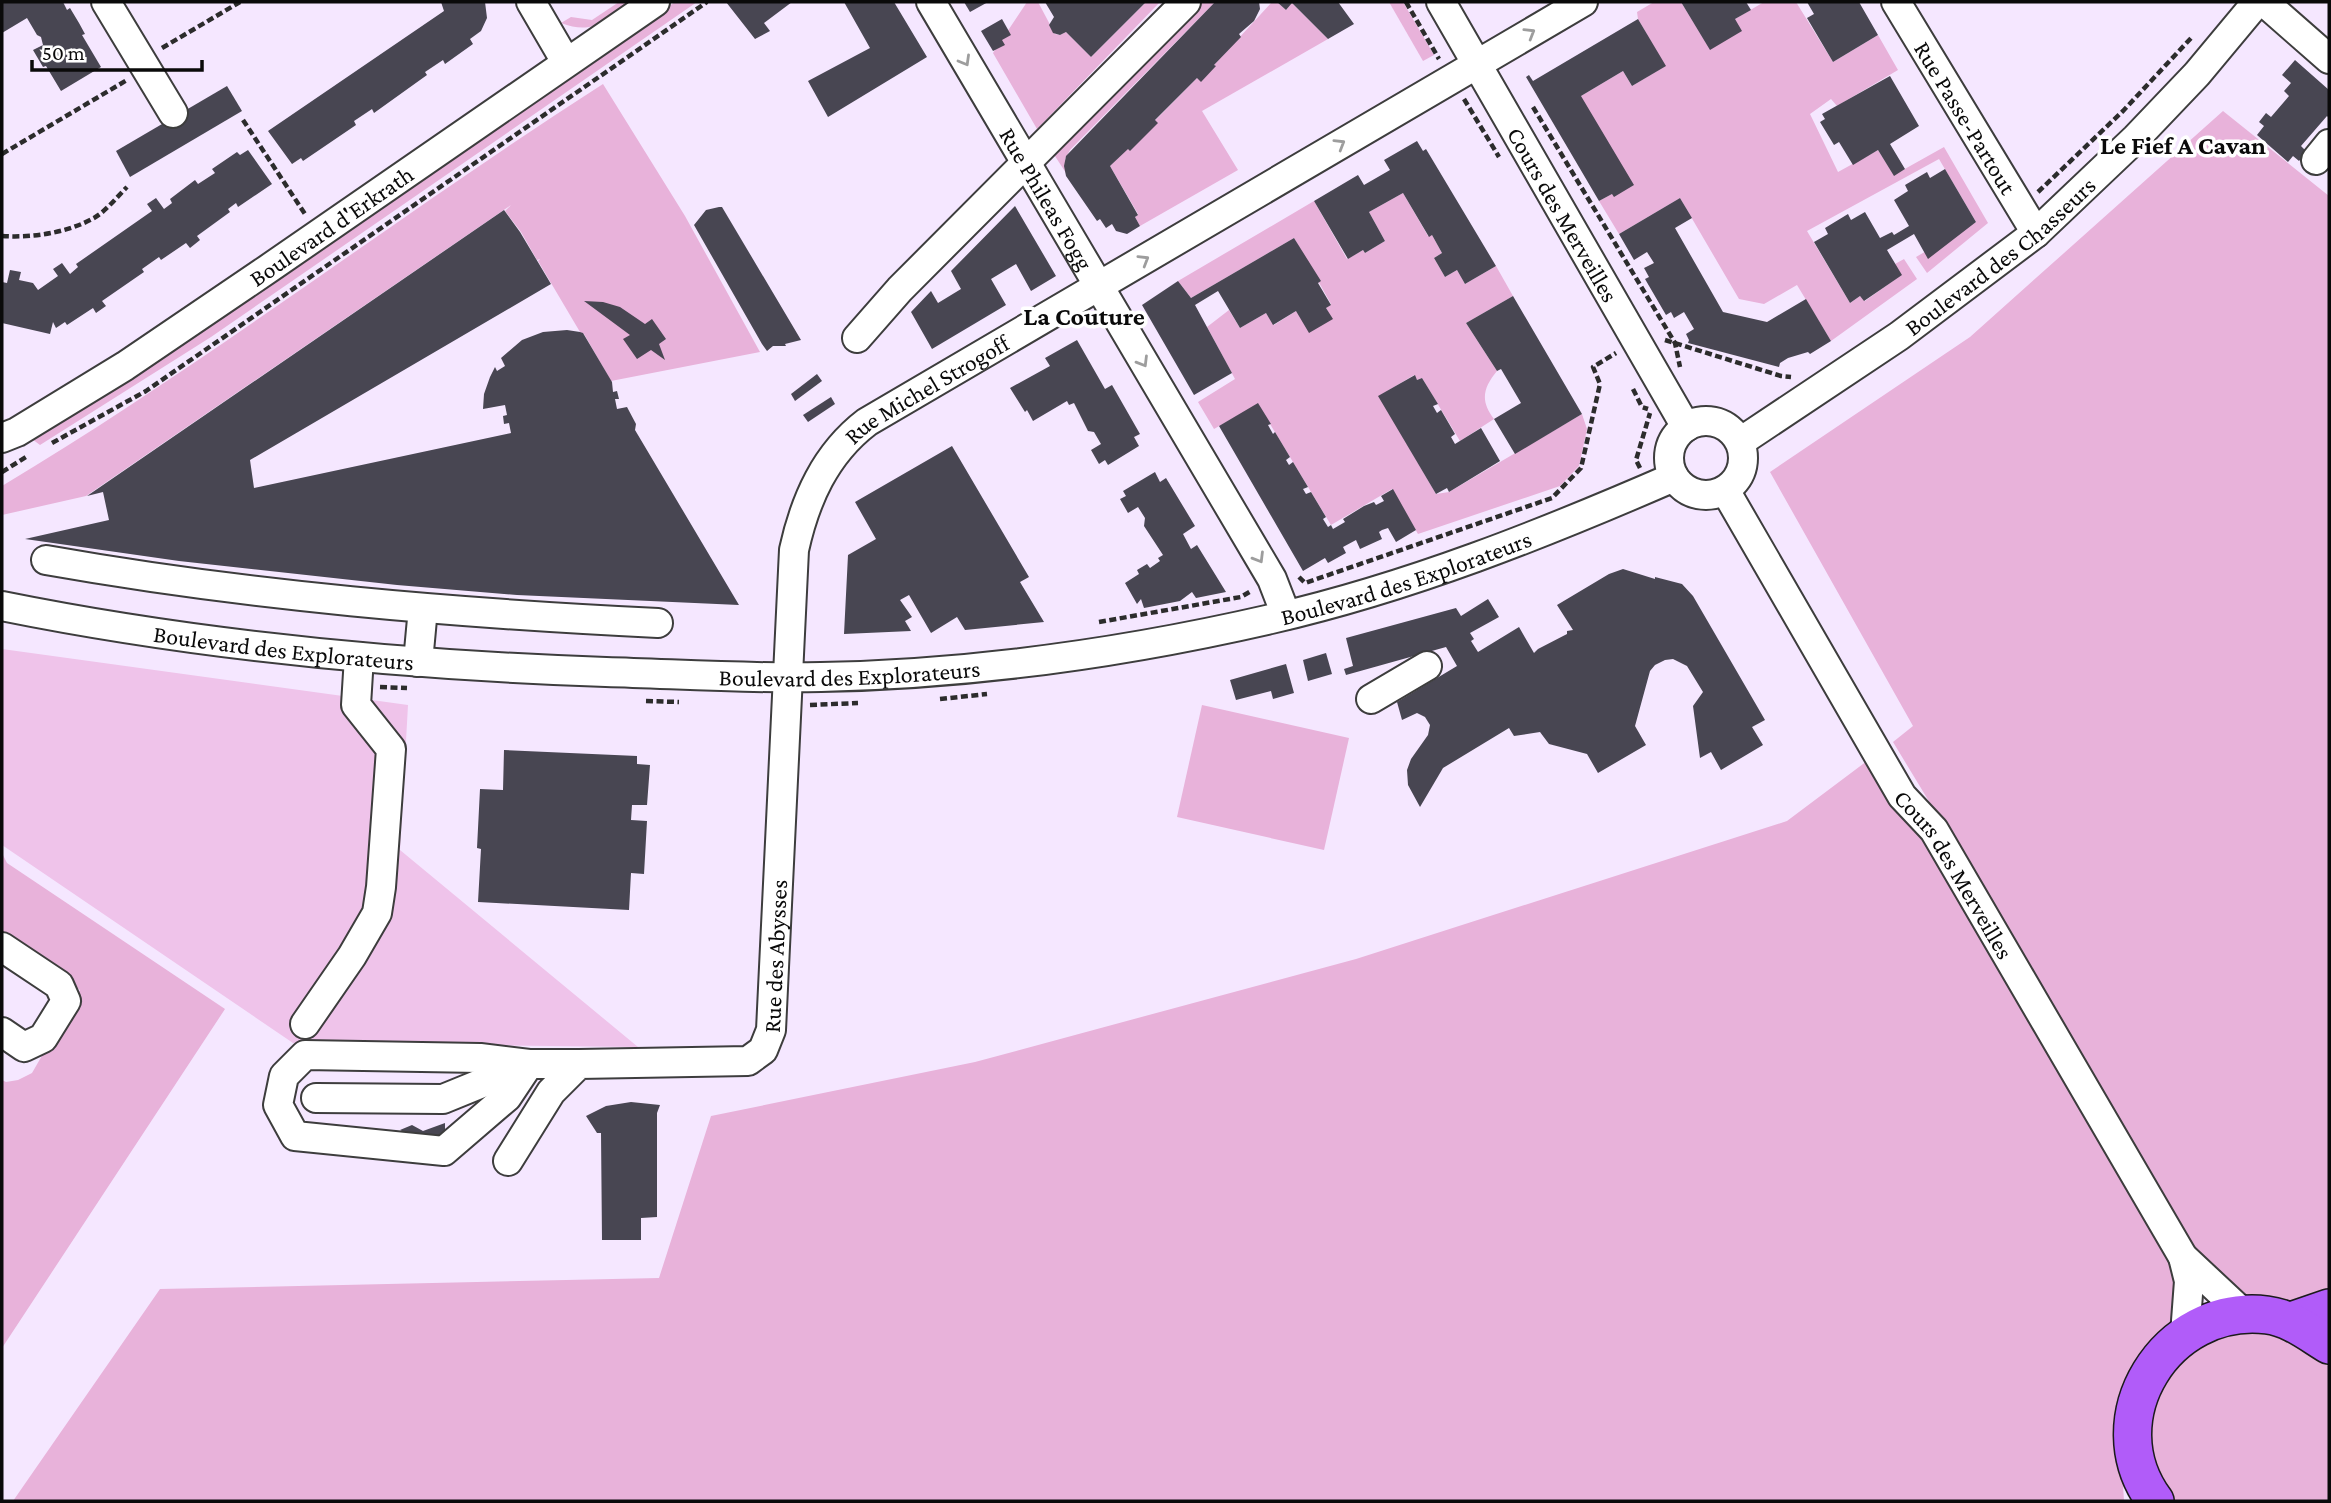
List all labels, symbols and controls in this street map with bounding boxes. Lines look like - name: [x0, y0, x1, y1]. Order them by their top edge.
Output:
- scale bar: [32, 28, 201, 72]
- one-way arrow: [1523, 28, 1536, 41]
- street label: Rue Passe-Partout: [1909, 36, 2023, 200]
- text: 50 m: [42, 41, 85, 65]
- one-way arrow: [957, 53, 970, 66]
- street label: Rue Phileas Fogg: [995, 122, 1100, 275]
- street label: Cours des Merveilles: [1502, 122, 1624, 307]
- district label: Le Fief A Cavan: [2100, 131, 2266, 160]
- one-way arrow: [1333, 139, 1345, 152]
- street label: Boulevard d'Erkrath: [244, 160, 418, 291]
- street label: Boulevard des Chasseurs: [1899, 171, 2100, 341]
- one-way arrow: [1137, 255, 1150, 268]
- district label: La Couture: [1023, 302, 1145, 331]
- street label: Rue Michel Strogoff: [838, 328, 1015, 449]
- one-way arrow: [1135, 355, 1148, 368]
- street label: Boulevard des Explorateurs: [1278, 524, 1535, 630]
- one-way arrow: [1251, 550, 1264, 563]
- street label: Boulevard des Explorateurs: [152, 619, 415, 675]
- street label: Boulevard des Explorateurs: [718, 654, 981, 691]
- street label: Cours des Merveilles: [1889, 784, 2019, 963]
- street label: Rue des Abysses: [757, 879, 792, 1033]

